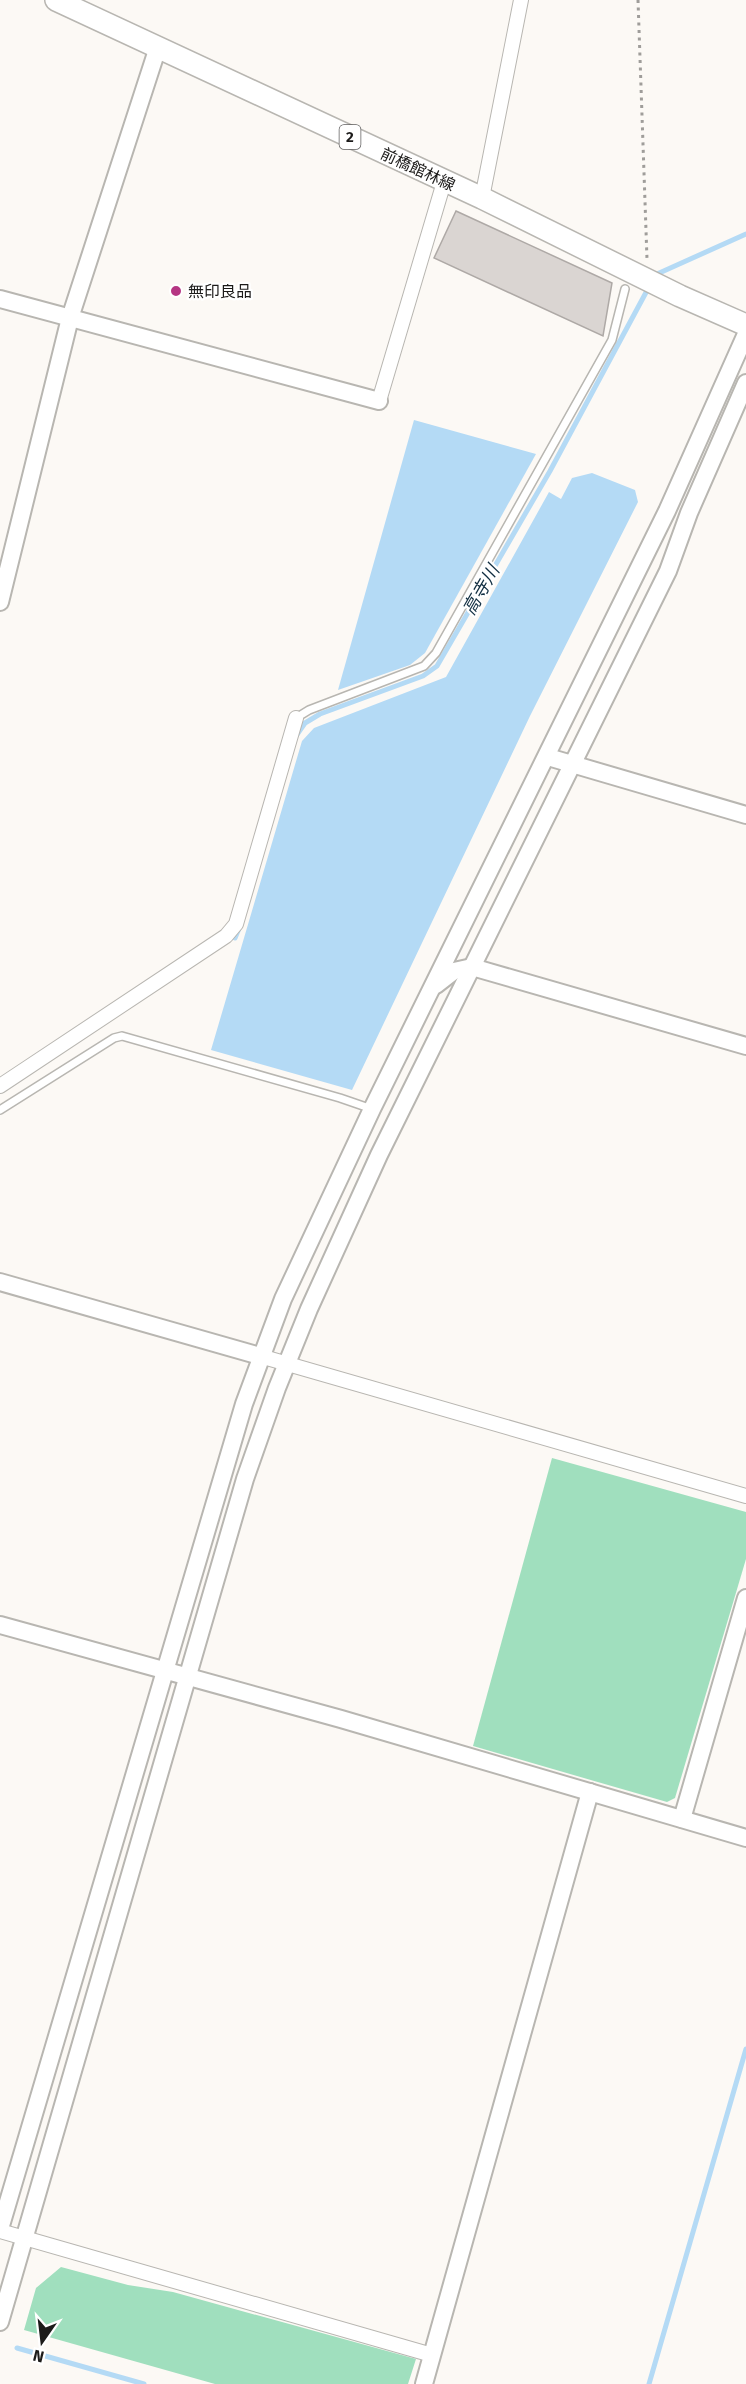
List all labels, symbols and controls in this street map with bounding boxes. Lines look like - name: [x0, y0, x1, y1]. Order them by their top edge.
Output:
- road number: 2: [340, 125, 360, 149]
- street label: 前橋館林線: [378, 144, 458, 195]
- place label: 無印良品: [188, 282, 252, 301]
- marker: 無印良品: [169, 284, 183, 298]
- water label: 高寺川: [458, 559, 505, 619]
- north arrow: [12, 2312, 72, 2372]
- text: N: [31, 2346, 46, 2367]

